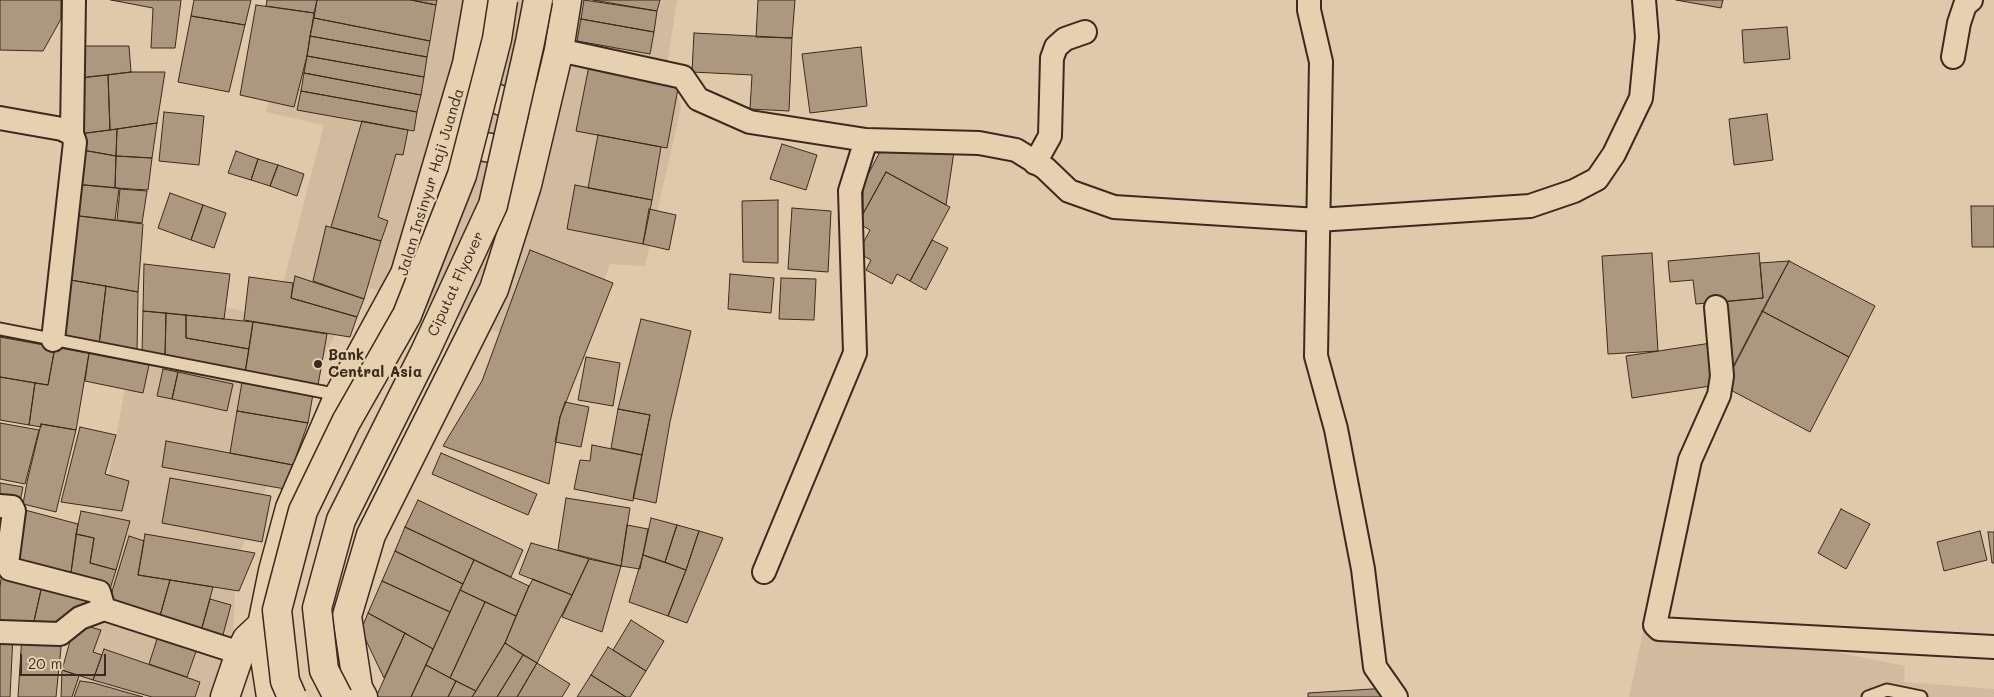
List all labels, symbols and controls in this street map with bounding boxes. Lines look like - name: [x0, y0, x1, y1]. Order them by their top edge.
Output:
- street label: Jalan Insinyur Haji Juanda: [394, 86, 468, 278]
- street label: Ciputat Flyover: [424, 229, 488, 339]
- place label: Bank Central Asia: [328, 346, 422, 381]
- marker: Bank Central Asia: [312, 358, 324, 370]
- scale bar: [22, 644, 109, 676]
- text: 20 m: [28, 653, 62, 673]

